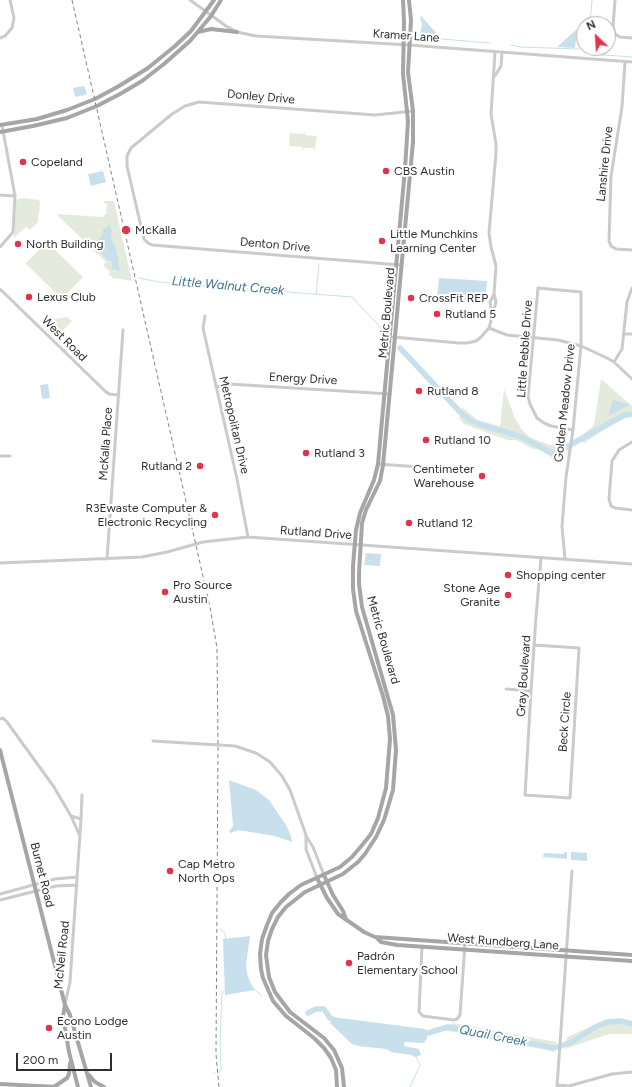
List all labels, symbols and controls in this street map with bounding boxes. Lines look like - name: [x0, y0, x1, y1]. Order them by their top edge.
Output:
- north arrow: [576, 16, 616, 56]
- text: N: [585, 18, 598, 33]
- street label: Kramer Lane: [372, 26, 440, 46]
- street label: Donley Drive: [227, 87, 295, 107]
- street label: Lanshire Drive: [594, 126, 616, 202]
- place label: Copeland: [31, 155, 83, 169]
- marker: Copeland: [18, 157, 28, 167]
- place label: CBS Austin: [394, 164, 455, 178]
- marker: CBS Austin: [381, 166, 391, 176]
- place label: McKalla: [135, 223, 176, 237]
- marker: McKalla: [120, 224, 132, 236]
- place label: Little Munchkins Learning Center: [390, 227, 478, 255]
- street label: Denton Drive: [239, 235, 311, 255]
- marker: Little Munchkins Learning Center: [377, 236, 387, 246]
- place label: North Building: [26, 237, 104, 251]
- marker: North Building: [13, 239, 23, 249]
- street label: Metric Boulevard: [376, 267, 398, 359]
- water label: Little Walnut Creek: [171, 273, 285, 299]
- place label: Lexus Club: [37, 290, 96, 304]
- place label: CrossFit REP: [419, 291, 488, 305]
- marker: Lexus Club: [24, 292, 34, 302]
- marker: CrossFit REP: [406, 293, 416, 303]
- street label: Little Pebble Drive: [514, 300, 536, 398]
- place label: Rutland 5: [445, 307, 496, 321]
- marker: Rutland 5: [432, 309, 442, 319]
- street label: West Road: [38, 313, 90, 365]
- street label: Golden Meadow Drive: [552, 343, 578, 463]
- street label: Energy Drive: [268, 370, 338, 388]
- street label: Metropolitan Drive: [216, 375, 252, 475]
- place label: Rutland 8: [427, 384, 479, 398]
- marker: Rutland 8: [414, 386, 424, 396]
- street label: McKalla Place: [96, 407, 116, 481]
- place label: Rutland 10: [434, 433, 491, 447]
- marker: Rutland 10: [421, 435, 431, 445]
- place label: Rutland 3: [314, 446, 365, 460]
- marker: Rutland 3: [301, 448, 311, 458]
- place label: Rutland 2: [141, 459, 192, 473]
- marker: Rutland 2: [195, 461, 205, 471]
- place label: Centimeter Warehouse: [413, 462, 474, 490]
- marker: Centimeter Warehouse: [477, 471, 487, 481]
- place label: R3Ewaste Computer & Electronic Recycling: [85, 501, 207, 529]
- marker: R3Ewaste Computer & Electronic Recycling: [210, 510, 220, 520]
- place label: Rutland 12: [417, 516, 473, 530]
- marker: Rutland 12: [404, 518, 414, 528]
- street label: Rutland Drive: [280, 523, 352, 543]
- place label: Shopping center: [516, 568, 606, 582]
- marker: Shopping center: [503, 570, 513, 580]
- place label: Pro Source Austin: [173, 578, 232, 606]
- place label: Stone Age Granite: [443, 581, 500, 609]
- marker: Pro Source Austin: [160, 587, 170, 597]
- marker: Stone Age Granite: [503, 590, 513, 600]
- street label: Metric Boulevard: [364, 594, 402, 686]
- street label: Gray Boulevard: [514, 635, 534, 717]
- street label: Beck Circle: [556, 691, 574, 753]
- street label: Burnet Road: [27, 841, 57, 909]
- place label: Cap Metro North Ops: [178, 857, 235, 885]
- marker: Cap Metro North Ops: [165, 866, 175, 876]
- street label: McNeil Road: [51, 920, 73, 990]
- street label: West Rundberg Lane: [447, 931, 559, 953]
- place label: Padrón Elementary School: [357, 949, 458, 977]
- marker: Padrón Elementary School: [344, 958, 354, 968]
- place label: Econo Lodge Austin: [57, 1014, 128, 1042]
- water label: Quail Creek: [458, 1022, 528, 1050]
- marker: Econo Lodge Austin: [44, 1023, 54, 1033]
- scale bar: [18, 1045, 114, 1071]
- text: 200 m: [23, 1053, 58, 1067]

